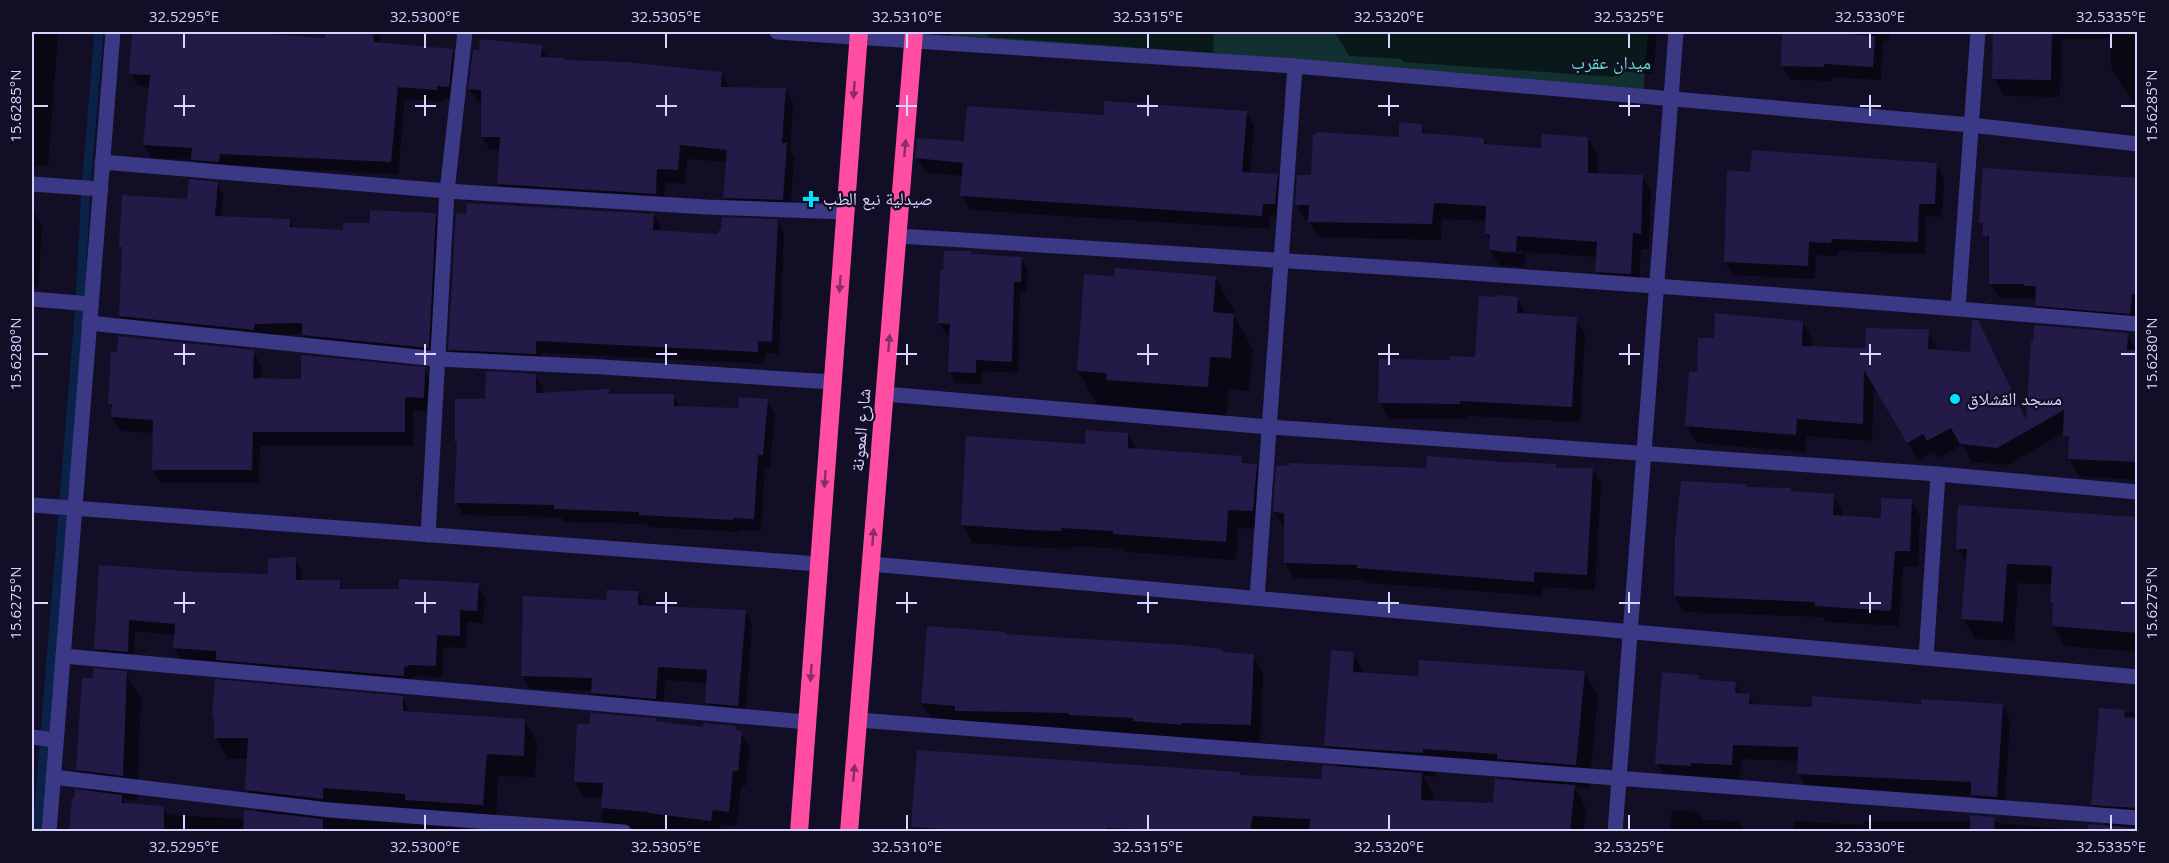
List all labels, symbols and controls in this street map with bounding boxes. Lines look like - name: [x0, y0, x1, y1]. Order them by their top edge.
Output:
- text: 32.5295°E: [149, 6, 219, 26]
- text: 32.5300°E: [390, 6, 460, 26]
- text: 32.5305°E: [631, 6, 701, 26]
- text: 32.5310°E: [872, 6, 942, 26]
- text: 32.5315°E: [1113, 6, 1183, 26]
- text: 32.5320°E: [1354, 6, 1424, 26]
- text: 32.5325°E: [1594, 6, 1664, 26]
- text: 32.5330°E: [1835, 6, 1905, 26]
- text: 32.5335°E: [2076, 6, 2146, 26]
- park label: ميدان عقرب: [1571, 50, 1651, 74]
- text: 15.6285°N: [5, 69, 25, 143]
- text: 15.6285°N: [2141, 69, 2161, 143]
- one-way arrow: [850, 80, 859, 99]
- one-way arrow: [900, 139, 910, 158]
- place label: صيدلية نبع الطب: [823, 186, 933, 211]
- marker: صيدلية نبع الطب: [804, 192, 818, 206]
- one-way arrow: [835, 275, 845, 294]
- text: 15.6280°N: [5, 317, 25, 391]
- text: 15.6280°N: [2141, 317, 2161, 391]
- one-way arrow: [884, 333, 894, 352]
- place label: مسجد القشلاق: [1967, 386, 2062, 410]
- street label: شارع المعونة: [844, 387, 876, 472]
- marker: مسجد القشلاق: [1948, 392, 1962, 406]
- one-way arrow: [820, 469, 830, 488]
- one-way arrow: [868, 527, 878, 546]
- text: 15.6275°N: [5, 566, 25, 640]
- text: 15.6275°N: [2141, 566, 2161, 640]
- one-way arrow: [806, 664, 816, 683]
- one-way arrow: [849, 764, 859, 783]
- text: 32.5295°E: [149, 836, 219, 856]
- text: 32.5300°E: [390, 836, 460, 856]
- text: 32.5305°E: [631, 836, 701, 856]
- text: 32.5310°E: [872, 836, 942, 856]
- text: 32.5315°E: [1113, 836, 1183, 856]
- text: 32.5320°E: [1354, 836, 1424, 856]
- text: 32.5325°E: [1594, 836, 1664, 856]
- text: 32.5330°E: [1835, 836, 1905, 856]
- text: 32.5335°E: [2076, 836, 2146, 856]

